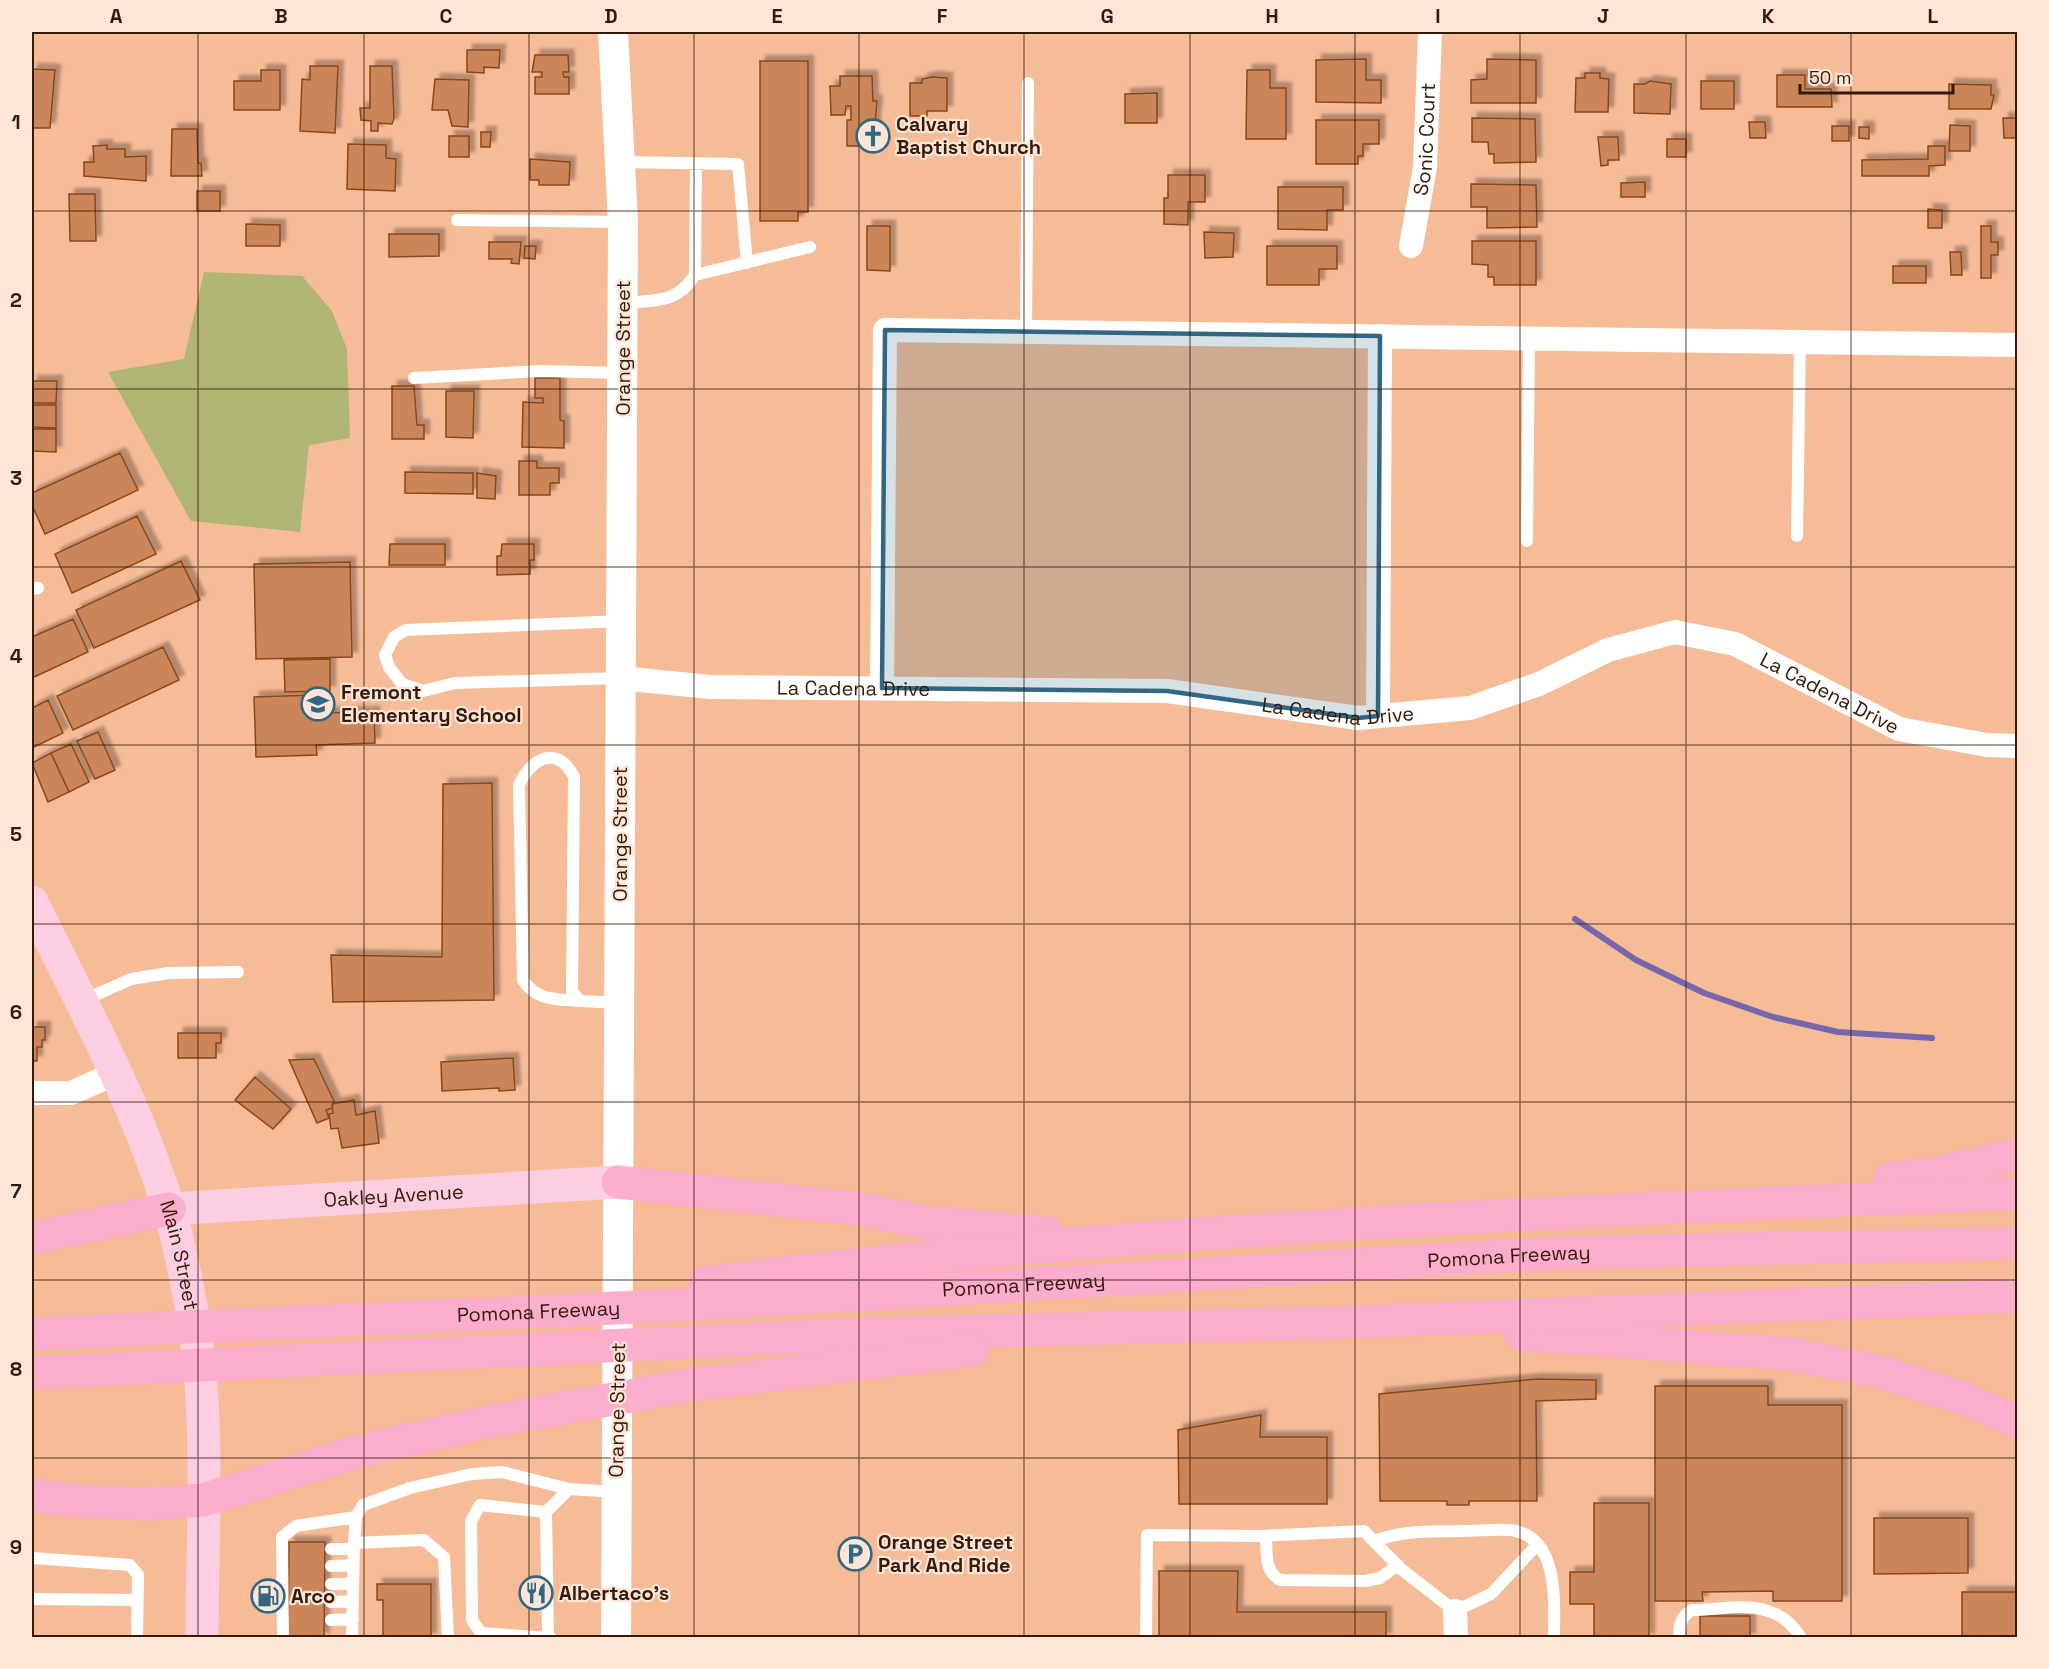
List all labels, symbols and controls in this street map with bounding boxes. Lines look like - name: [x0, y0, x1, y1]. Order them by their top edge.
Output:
- text: A: [110, 3, 123, 29]
- text: B: [274, 3, 288, 29]
- text: C: [440, 3, 453, 29]
- text: D: [604, 3, 618, 29]
- text: E: [771, 3, 783, 29]
- text: F: [937, 3, 948, 29]
- text: G: [1100, 3, 1114, 29]
- text: H: [1265, 3, 1279, 29]
- text: I: [1435, 3, 1441, 29]
- text: J: [1597, 3, 1609, 29]
- text: K: [1762, 3, 1775, 29]
- text: L: [1928, 3, 1939, 29]
- scale bar: [1800, 57, 1953, 95]
- text: 50 m: [1809, 66, 1851, 89]
- street label: Sonic Court: [1407, 82, 1441, 198]
- text: 1: [11, 109, 21, 135]
- place label: Calvary Baptist Church: [896, 111, 1041, 160]
- church icon: Calvary Baptist Church: [855, 118, 891, 154]
- street label: Orange Street: [610, 280, 636, 416]
- text: 2: [10, 287, 22, 313]
- text: 3: [10, 465, 22, 491]
- text: 4: [10, 643, 23, 669]
- street label: La Cadena Drive: [1756, 646, 1904, 740]
- street label: La Cadena Drive: [777, 675, 930, 702]
- place label: Fremont Elementary School: [341, 679, 522, 728]
- school or university icon: Fremont Elementary School: [300, 686, 336, 722]
- street label: La Cadena Drive: [1260, 692, 1415, 731]
- street label: Orange Street: [607, 766, 633, 902]
- text: 5: [10, 821, 22, 847]
- text: 6: [10, 999, 22, 1025]
- text: 7: [10, 1178, 22, 1204]
- street label: Oakley Avenue: [323, 1178, 464, 1213]
- street label: Main Street: [154, 1197, 205, 1312]
- street label: Pomona Freeway: [1427, 1239, 1591, 1274]
- street label: Pomona Freeway: [941, 1267, 1106, 1303]
- street label: Pomona Freeway: [456, 1295, 621, 1328]
- street label: Orange Street: [603, 1342, 631, 1478]
- text: 8: [10, 1356, 22, 1382]
- place label: Orange Street Park And Ride: [878, 1529, 1013, 1578]
- text: 9: [10, 1534, 22, 1560]
- parking icon: Orange Street Park And Ride: [837, 1536, 873, 1572]
- restaurant icon: Albertaco's: [518, 1575, 554, 1611]
- fuel station icon: Arco: [250, 1578, 286, 1614]
- place label: Albertaco's: [559, 1580, 669, 1606]
- place label: Arco: [291, 1583, 335, 1609]

